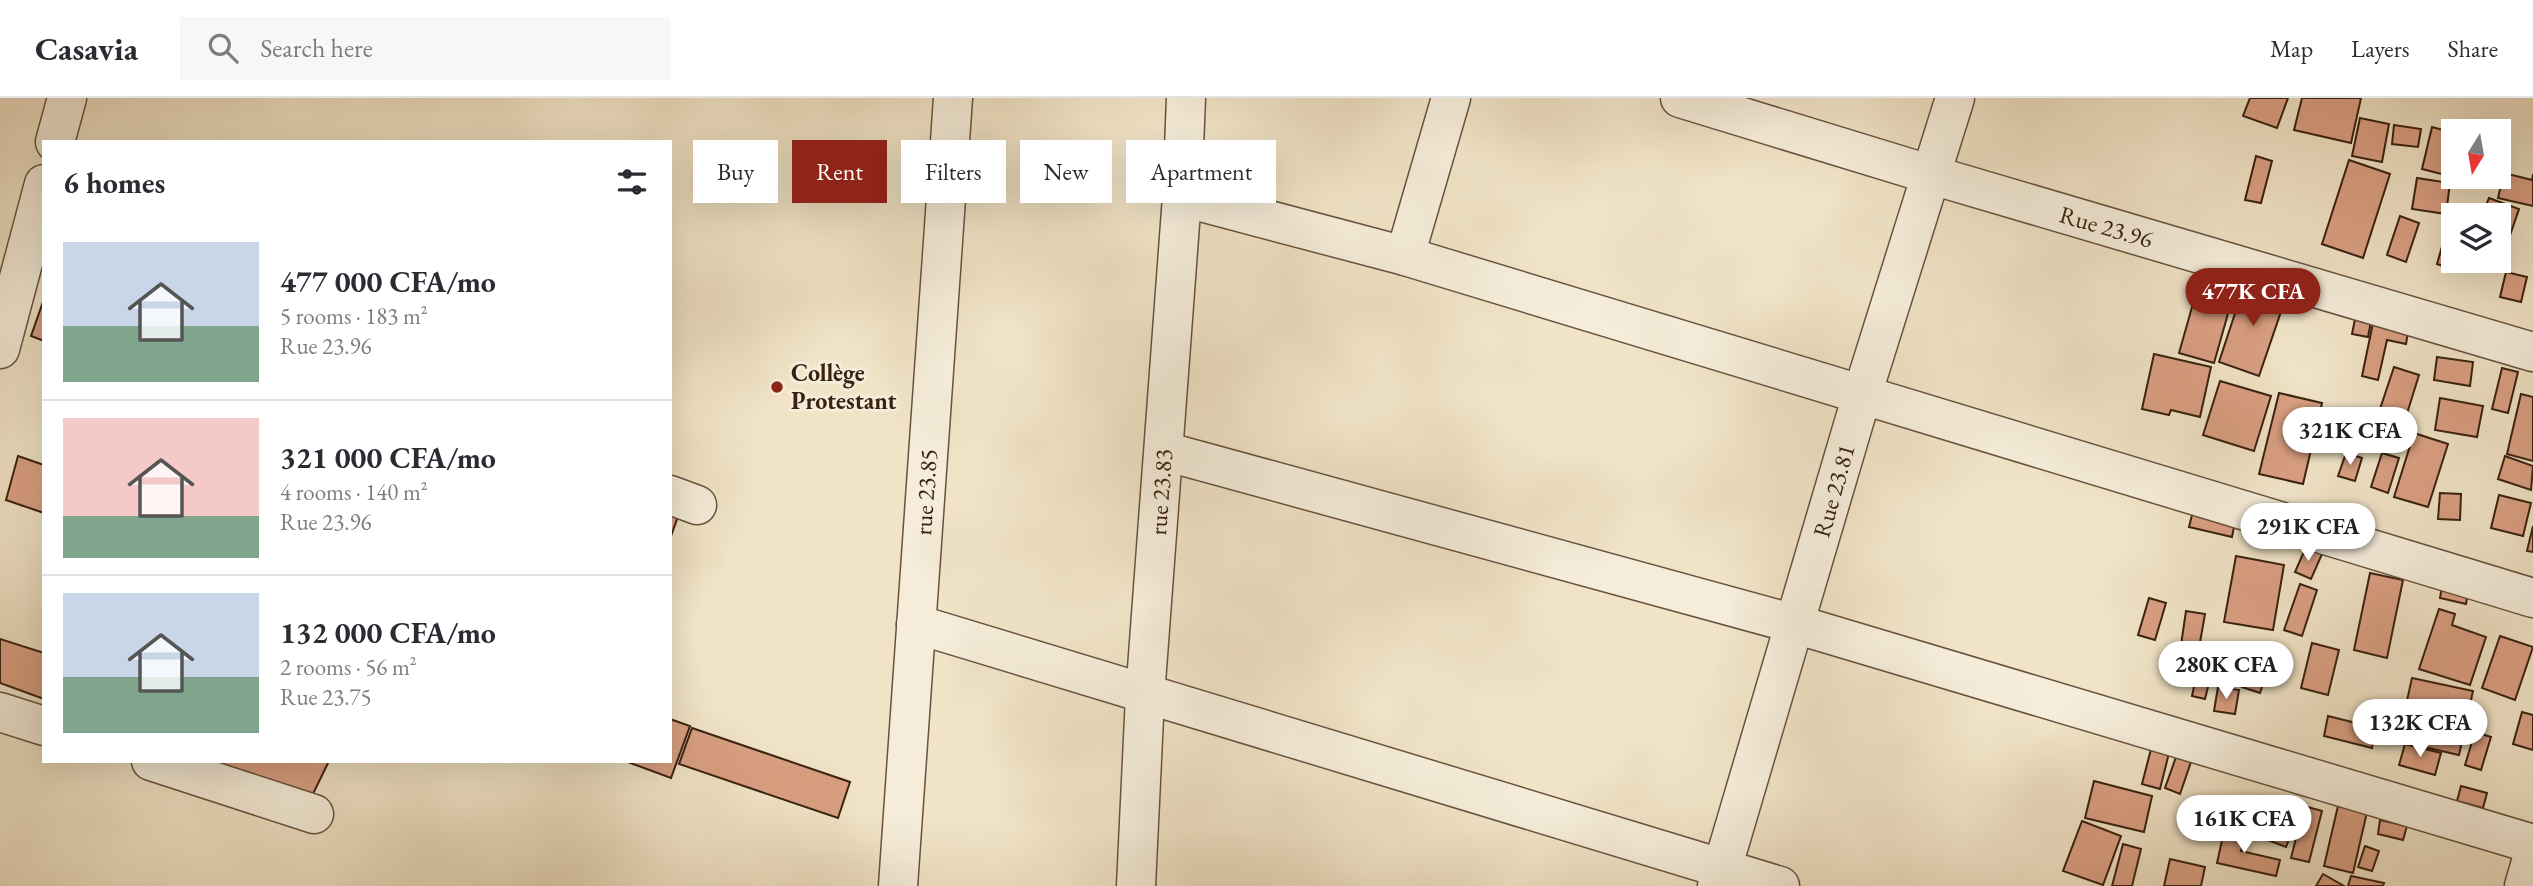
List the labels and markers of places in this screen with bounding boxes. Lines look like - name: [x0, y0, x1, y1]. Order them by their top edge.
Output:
- pin: 477K CFA: [2181, 268, 2325, 328]
- place label: Collège Protestant: [791, 357, 896, 416]
- marker: Collège Protestant: [769, 379, 785, 395]
- pin: 321K CFA: [2278, 408, 2422, 467]
- pin: 291K CFA: [2236, 504, 2380, 563]
- pin: 280K CFA: [2154, 642, 2298, 701]
- pin: 132K CFA: [2348, 700, 2492, 759]
- pin: 161K CFA: [2172, 796, 2316, 855]

